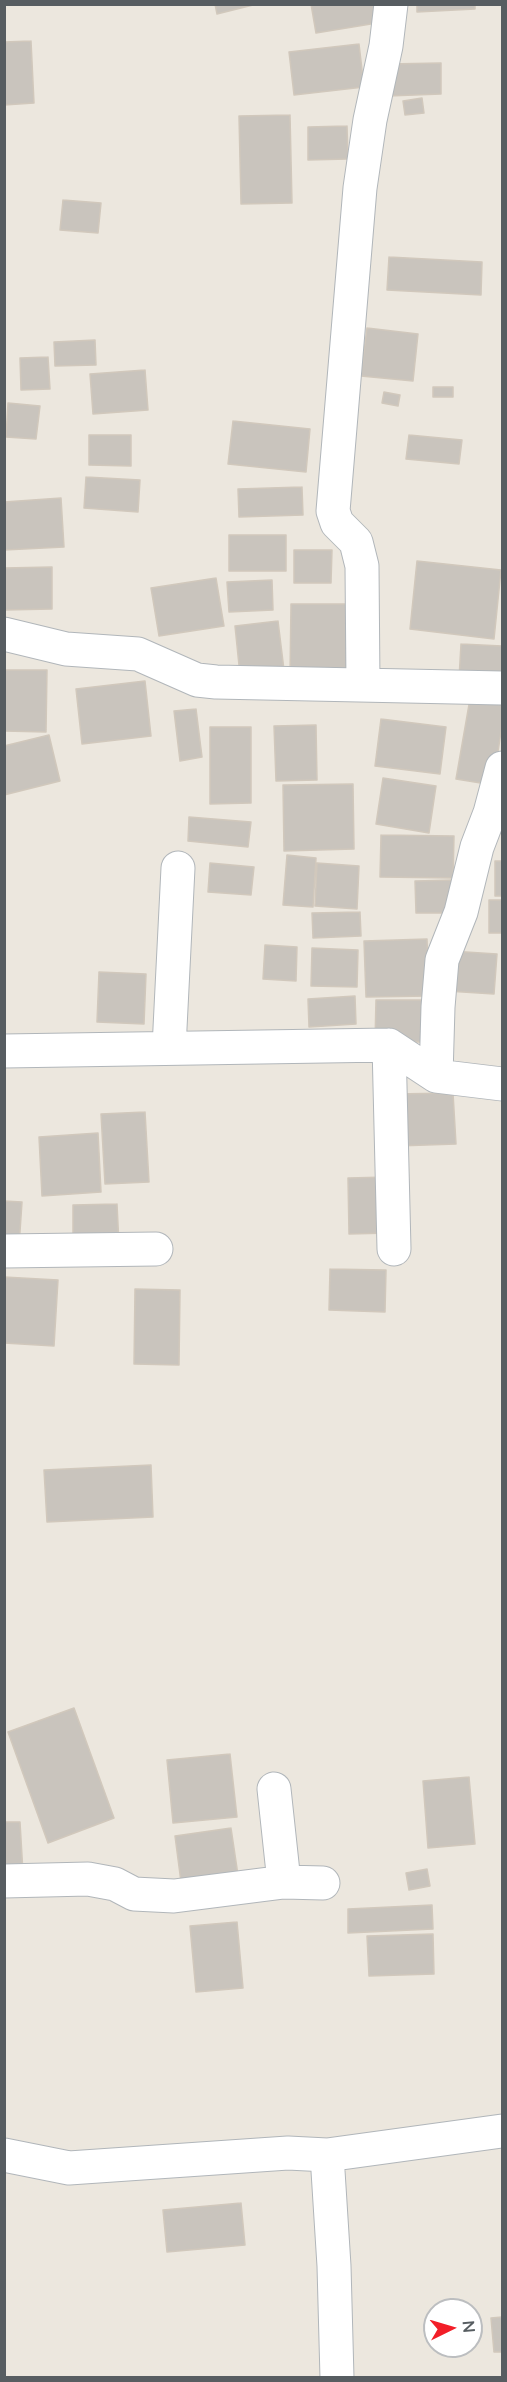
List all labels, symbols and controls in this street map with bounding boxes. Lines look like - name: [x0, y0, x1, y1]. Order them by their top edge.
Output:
- north arrow: [423, 2298, 483, 2358]
- text: N: [459, 2320, 479, 2334]

